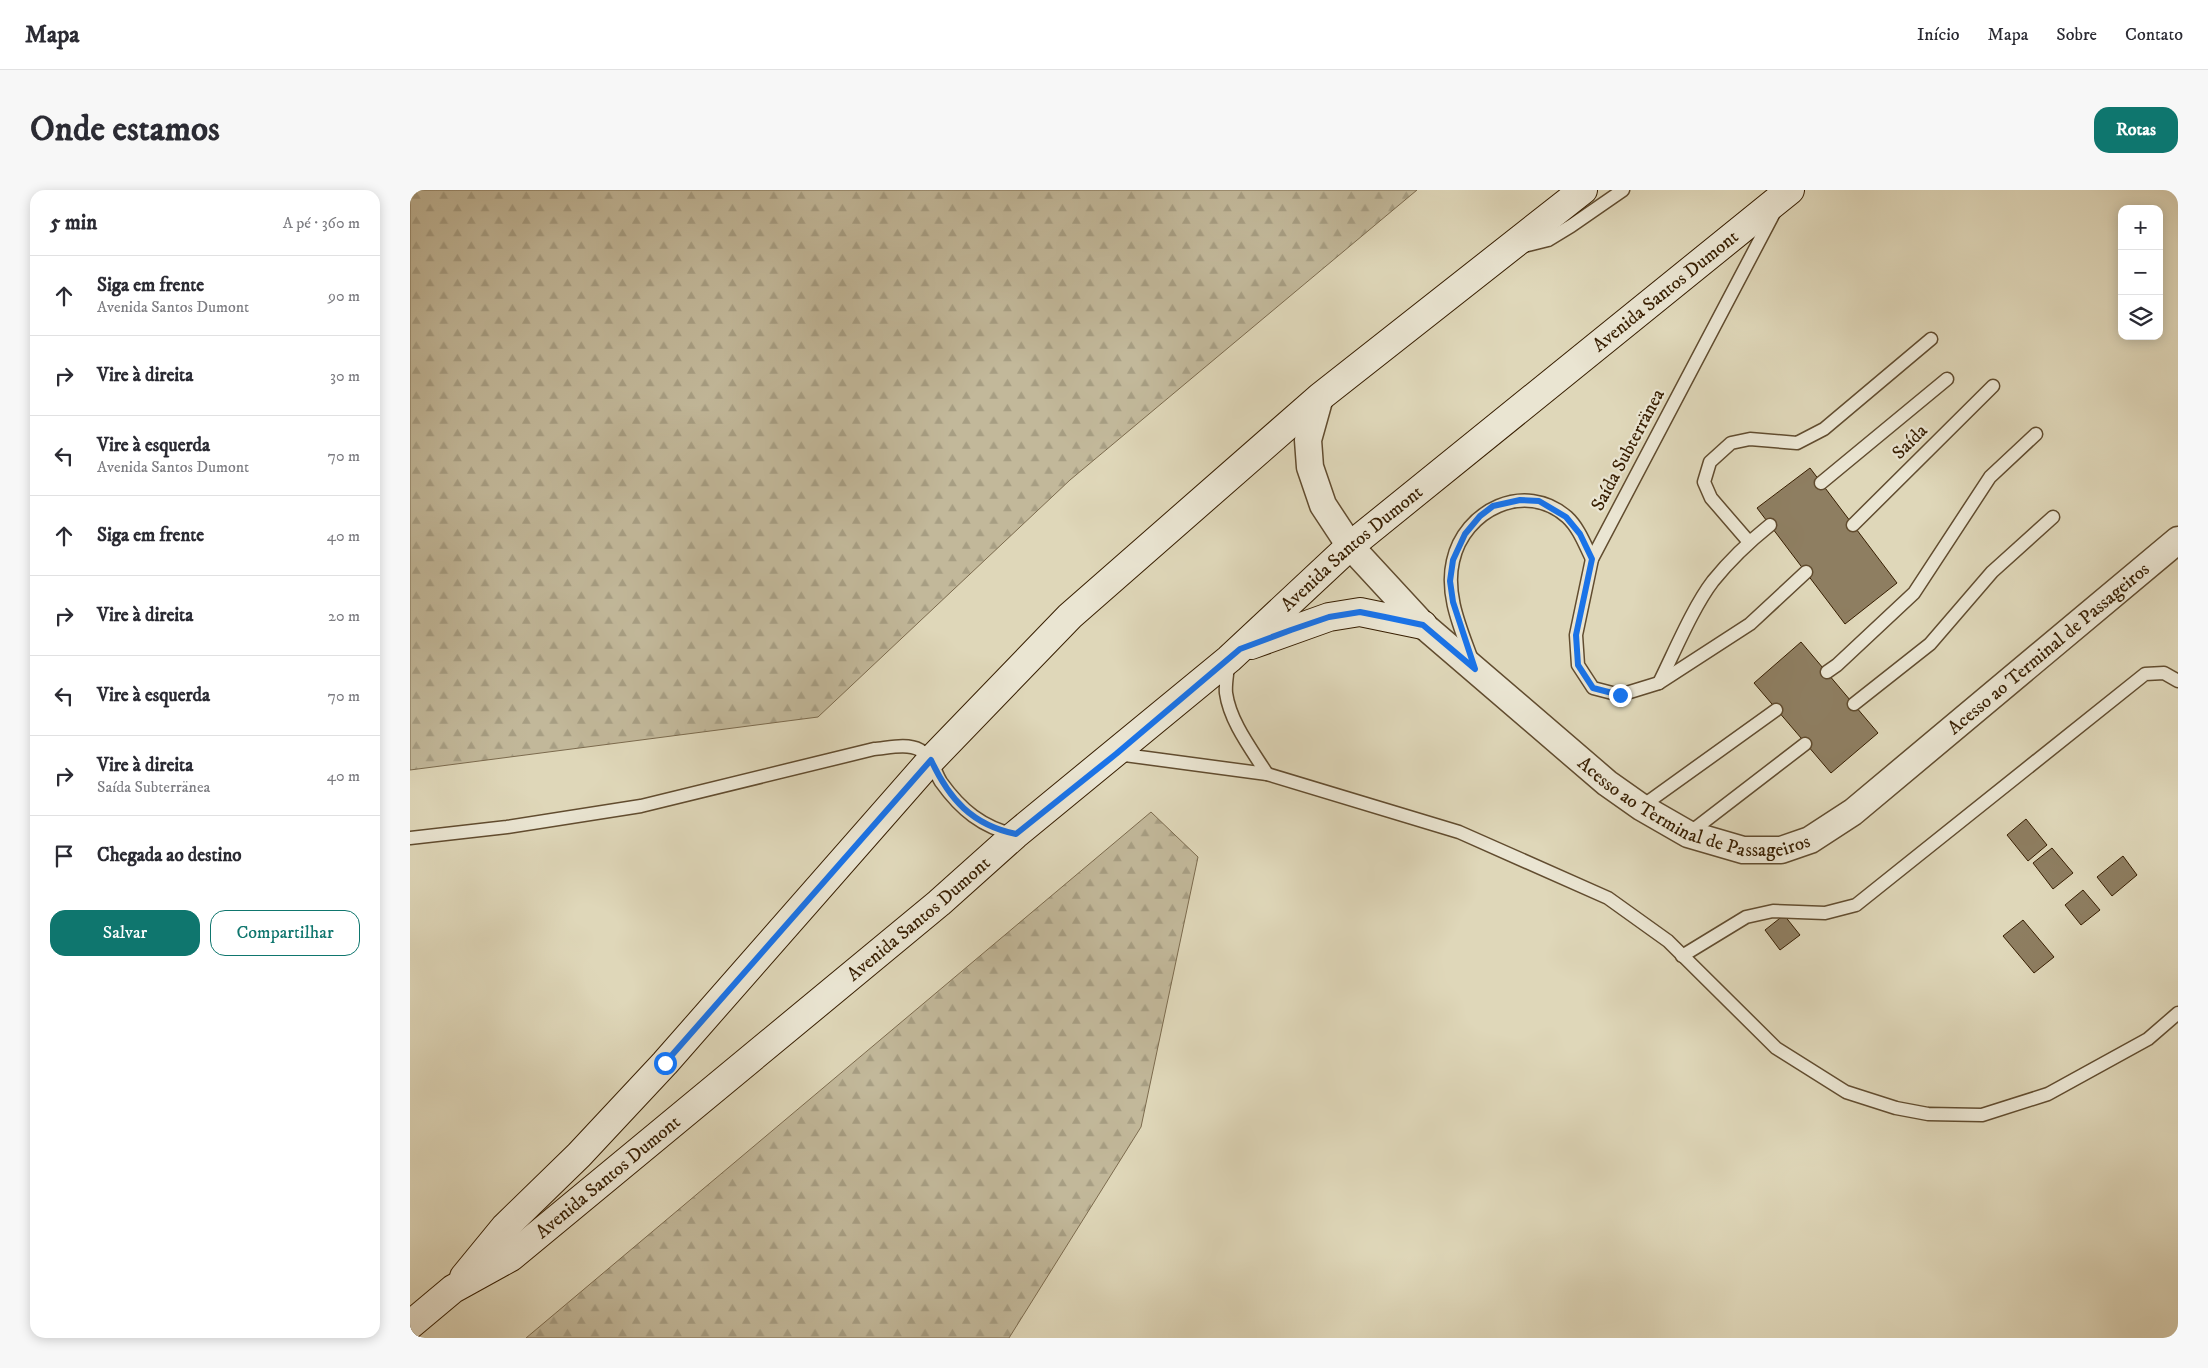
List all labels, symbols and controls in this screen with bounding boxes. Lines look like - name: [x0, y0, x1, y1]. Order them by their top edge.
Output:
- text: Mapa: [25, 20, 79, 50]
- text: Início: [1917, 24, 1960, 46]
- text: Mapa: [1988, 24, 2028, 46]
- text: Sobre: [2056, 24, 2097, 46]
- text: Contato: [2125, 24, 2183, 46]
- button: Rotas: [2094, 107, 2178, 153]
- text: Onde estamos: [30, 108, 220, 152]
- map controls: [2118, 205, 2163, 340]
- button: +: [2118, 205, 2163, 250]
- text: 5 min: [50, 210, 97, 236]
- text: A pé · 360 m: [283, 213, 360, 233]
- street label: Avenida Santos Dumont: [1588, 225, 1743, 357]
- button: −: [2118, 250, 2163, 295]
- text: Siga em frente: [97, 274, 204, 297]
- icon: ahead: [50, 282, 78, 310]
- text: 90 m: [328, 286, 360, 306]
- button: layers: [2118, 295, 2163, 340]
- text: Avenida Santos Dumont: [97, 297, 249, 317]
- icon: right: [50, 362, 78, 390]
- text: Vire à direita: [97, 364, 193, 387]
- text: 30 m: [330, 366, 360, 386]
- street label: Saída Subterränea: [1586, 385, 1670, 515]
- street label: Saída: [1888, 420, 1932, 464]
- text: Vire à esquerda: [97, 434, 210, 457]
- icon: left: [50, 442, 78, 470]
- text: 70 m: [328, 446, 360, 466]
- text: Avenida Santos Dumont: [97, 457, 249, 477]
- street label: Avenida Santos Dumont: [1276, 480, 1427, 616]
- icon: ahead: [50, 522, 78, 550]
- text: Siga em frente: [97, 524, 204, 547]
- text: 40 m: [327, 526, 360, 546]
- street label: Acesso ao Terminal de Passageiros: [1943, 557, 2154, 739]
- icon: right: [50, 602, 78, 630]
- text: Vire à direita: [97, 604, 193, 627]
- text: 20 m: [328, 606, 360, 626]
- icon: left: [50, 682, 78, 710]
- text: Vire à esquerda: [97, 684, 210, 707]
- route end: [1609, 684, 1632, 707]
- text: 70 m: [328, 686, 360, 706]
- street label: Acesso ao Terminal de Passageiros: [1573, 751, 1813, 862]
- text: Vire à direita: [97, 754, 193, 777]
- icon: right: [50, 762, 78, 790]
- text: 40 m: [327, 766, 360, 786]
- text: Saída Subterränea: [97, 777, 210, 797]
- icon: arrive: [50, 842, 78, 870]
- text: Chegada ao destino: [97, 844, 242, 867]
- street label: Avenida Santos Dumont: [842, 851, 995, 986]
- button: Salvar: [50, 910, 200, 956]
- button: Compartilhar: [210, 910, 360, 956]
- route start: [654, 1052, 677, 1075]
- street label: Avenida Santos Dumont: [531, 1110, 685, 1243]

